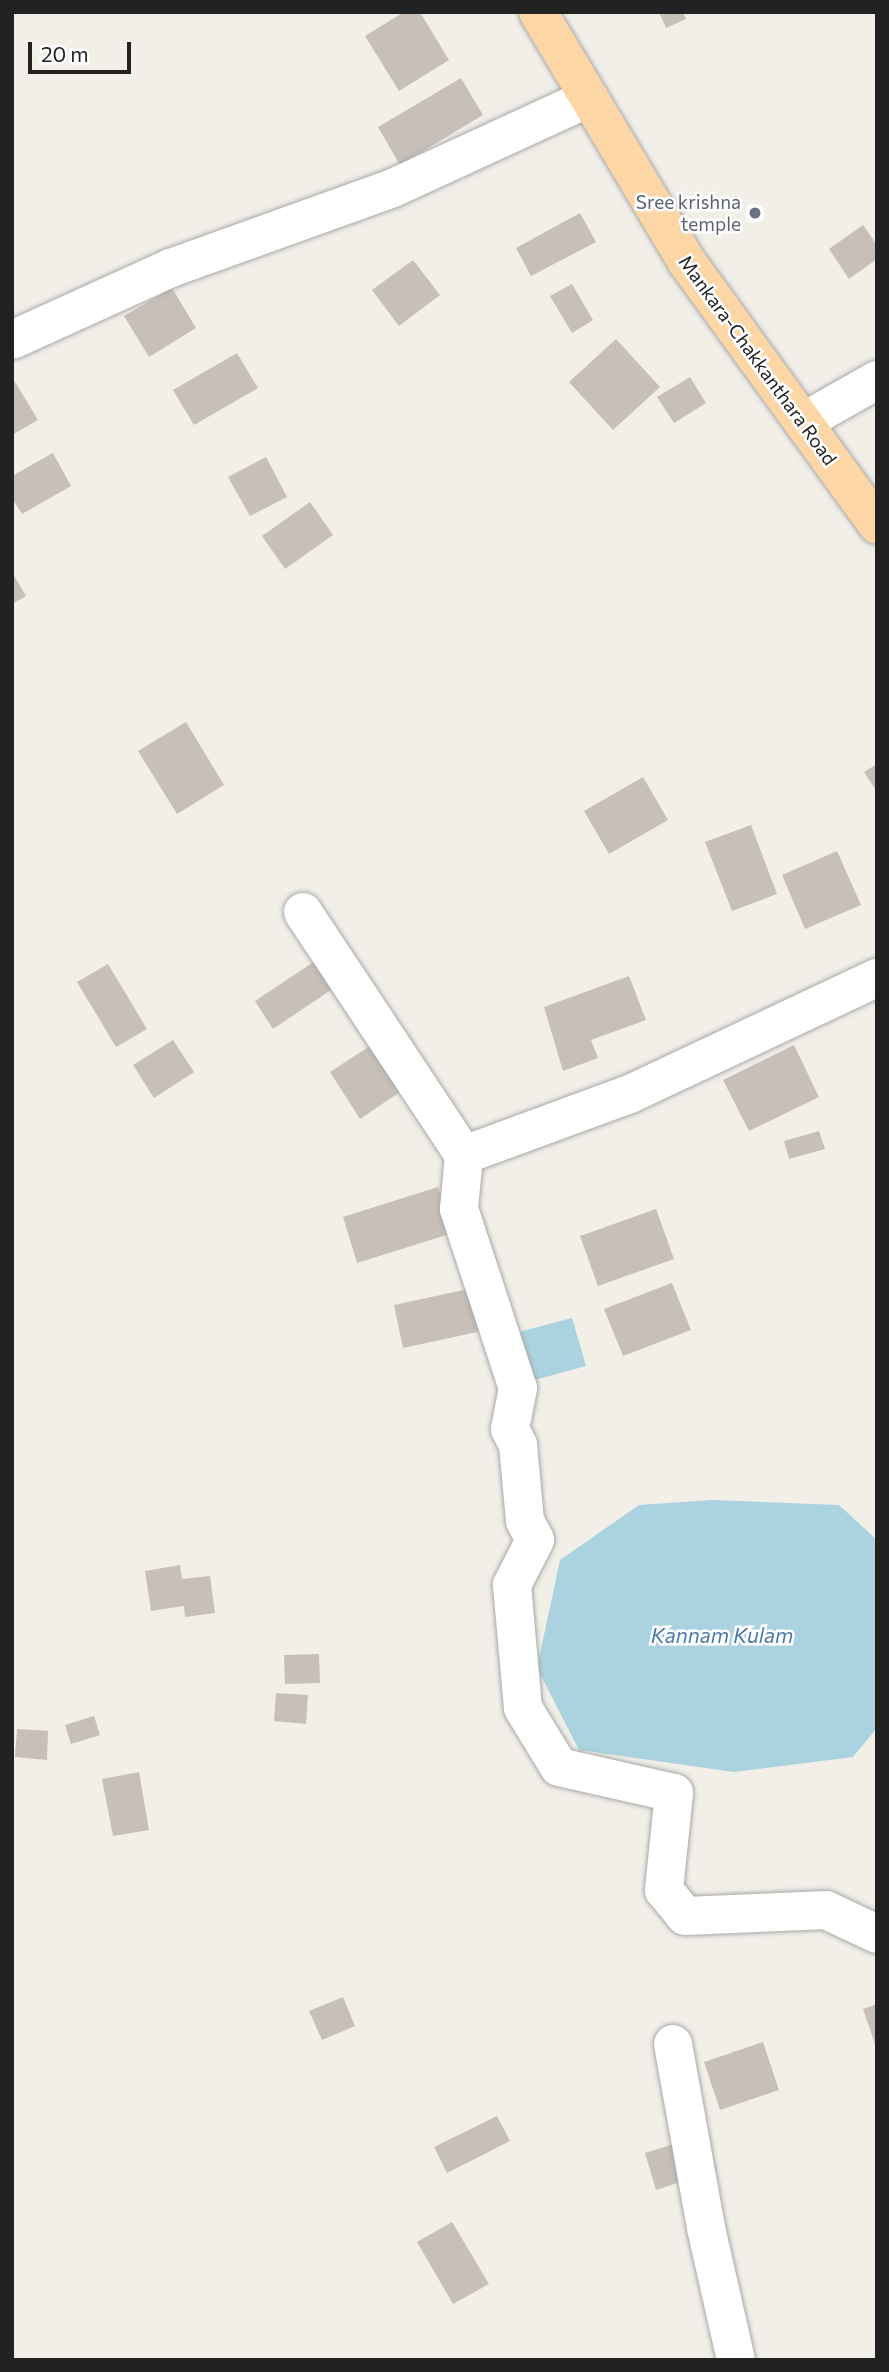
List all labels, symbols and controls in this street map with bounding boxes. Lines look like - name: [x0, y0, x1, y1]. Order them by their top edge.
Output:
- scale bar: [32, 28, 135, 72]
- text: 20 m: [41, 41, 89, 66]
- place label: Sree krishna temple: [636, 191, 741, 235]
- marker: Sree krishna temple: [747, 205, 763, 221]
- street label: Mankara-Chakkanthara Road: [674, 251, 842, 469]
- water label: Kannam Kulam: [651, 1622, 793, 1648]

